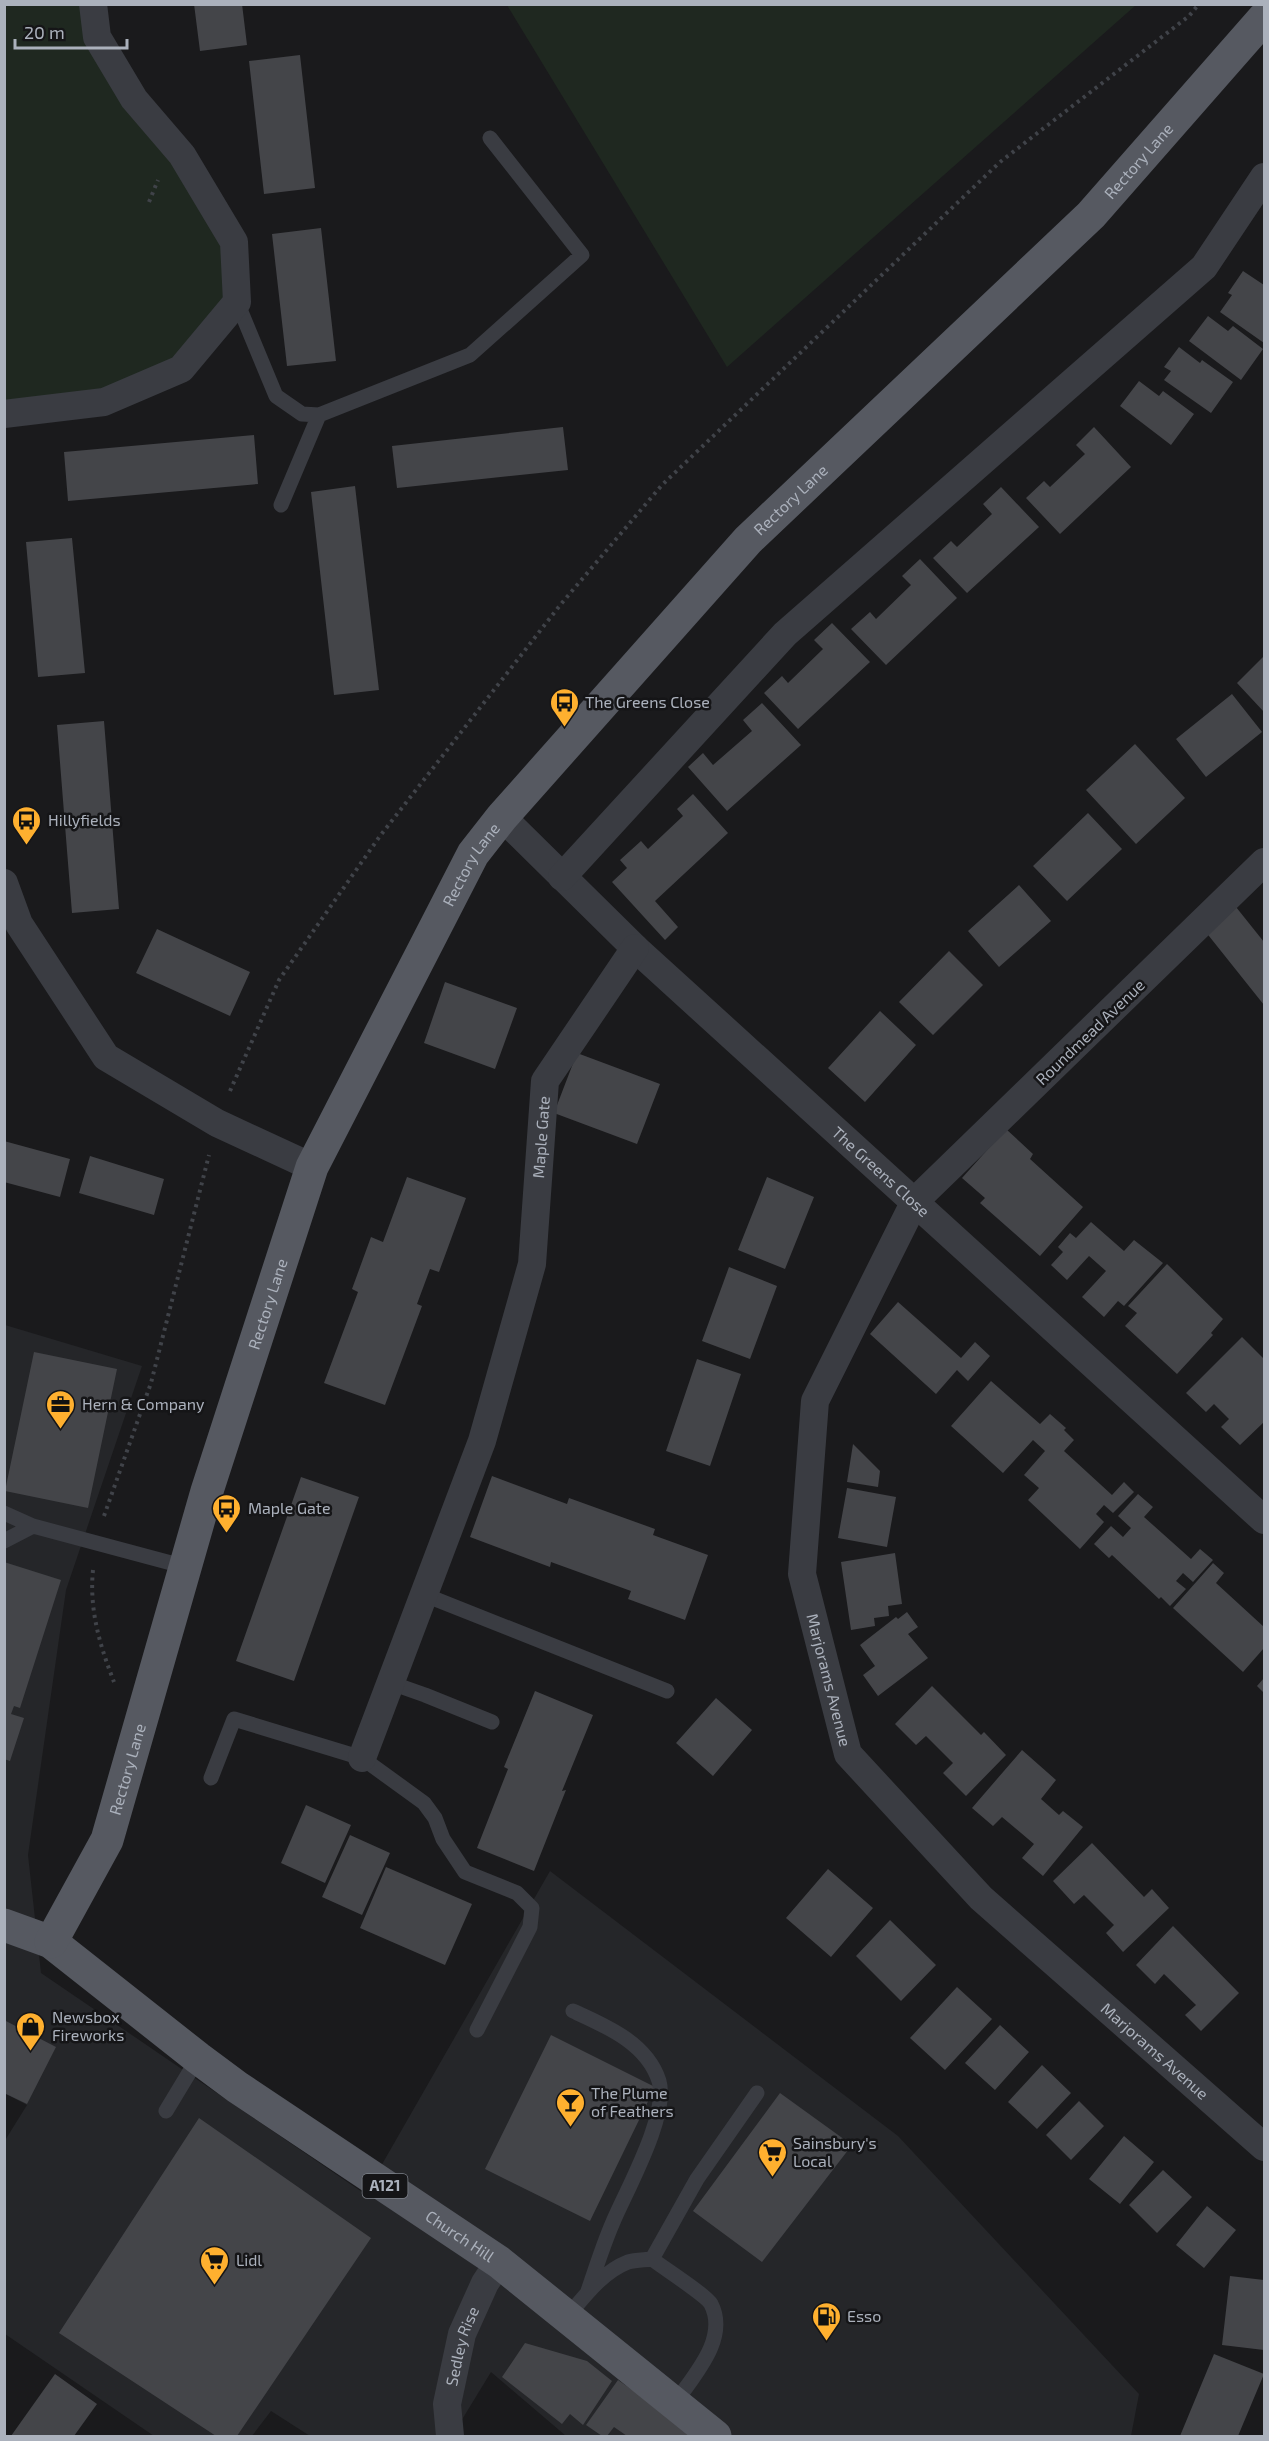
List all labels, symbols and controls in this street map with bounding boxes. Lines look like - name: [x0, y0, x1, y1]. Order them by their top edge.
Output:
- scale bar: [15, 12, 128, 50]
- text: 20 m: [24, 21, 65, 43]
- street label: Rectory Lane: [1100, 119, 1176, 202]
- street label: Rectory Lane: [749, 460, 831, 539]
- bus stop icon: The Greens Close: [548, 686, 580, 728]
- place label: The Greens Close: [585, 692, 710, 711]
- bus stop icon: Hillyfields: [11, 804, 43, 846]
- place label: Hillyfields: [48, 810, 121, 829]
- street label: Rectory Lane: [438, 818, 503, 909]
- street label: Roundmead Avenue: [1031, 975, 1148, 1088]
- street label: Maple Gate: [528, 1095, 553, 1179]
- street label: The Greens Close: [829, 1122, 934, 1220]
- street label: Rectory Lane: [244, 1256, 291, 1352]
- office icon: Hern & Company: [45, 1388, 77, 1430]
- place label: Hern & Company: [82, 1394, 205, 1413]
- bus stop icon: Maple Gate: [211, 1492, 243, 1534]
- place label: Maple Gate: [248, 1498, 331, 1517]
- street label: Marjorams Avenue: [803, 1611, 856, 1748]
- street label: Rectory Lane: [105, 1721, 149, 1817]
- street label: Marjorams Avenue: [1098, 1998, 1213, 2103]
- place label: Newsbox Fireworks: [52, 2007, 124, 2044]
- shop icon: Newsbox Fireworks: [15, 2010, 47, 2052]
- place label: The Plume of Feathers: [591, 2083, 674, 2120]
- bar icon: The Plume of Feathers: [554, 2086, 586, 2128]
- place label: Sainsbury's Local: [793, 2133, 877, 2170]
- supermarket icon: Sainsbury's Local: [756, 2136, 788, 2178]
- road number: A121: [362, 2174, 408, 2198]
- street label: Church Hill: [422, 2206, 498, 2265]
- supermarket icon: Lidl: [199, 2244, 231, 2286]
- place label: Lidl: [236, 2250, 262, 2269]
- fuel station icon: Esso: [810, 2300, 842, 2342]
- street label: Sedley Rise: [441, 2303, 482, 2388]
- place label: Esso: [847, 2306, 881, 2325]

